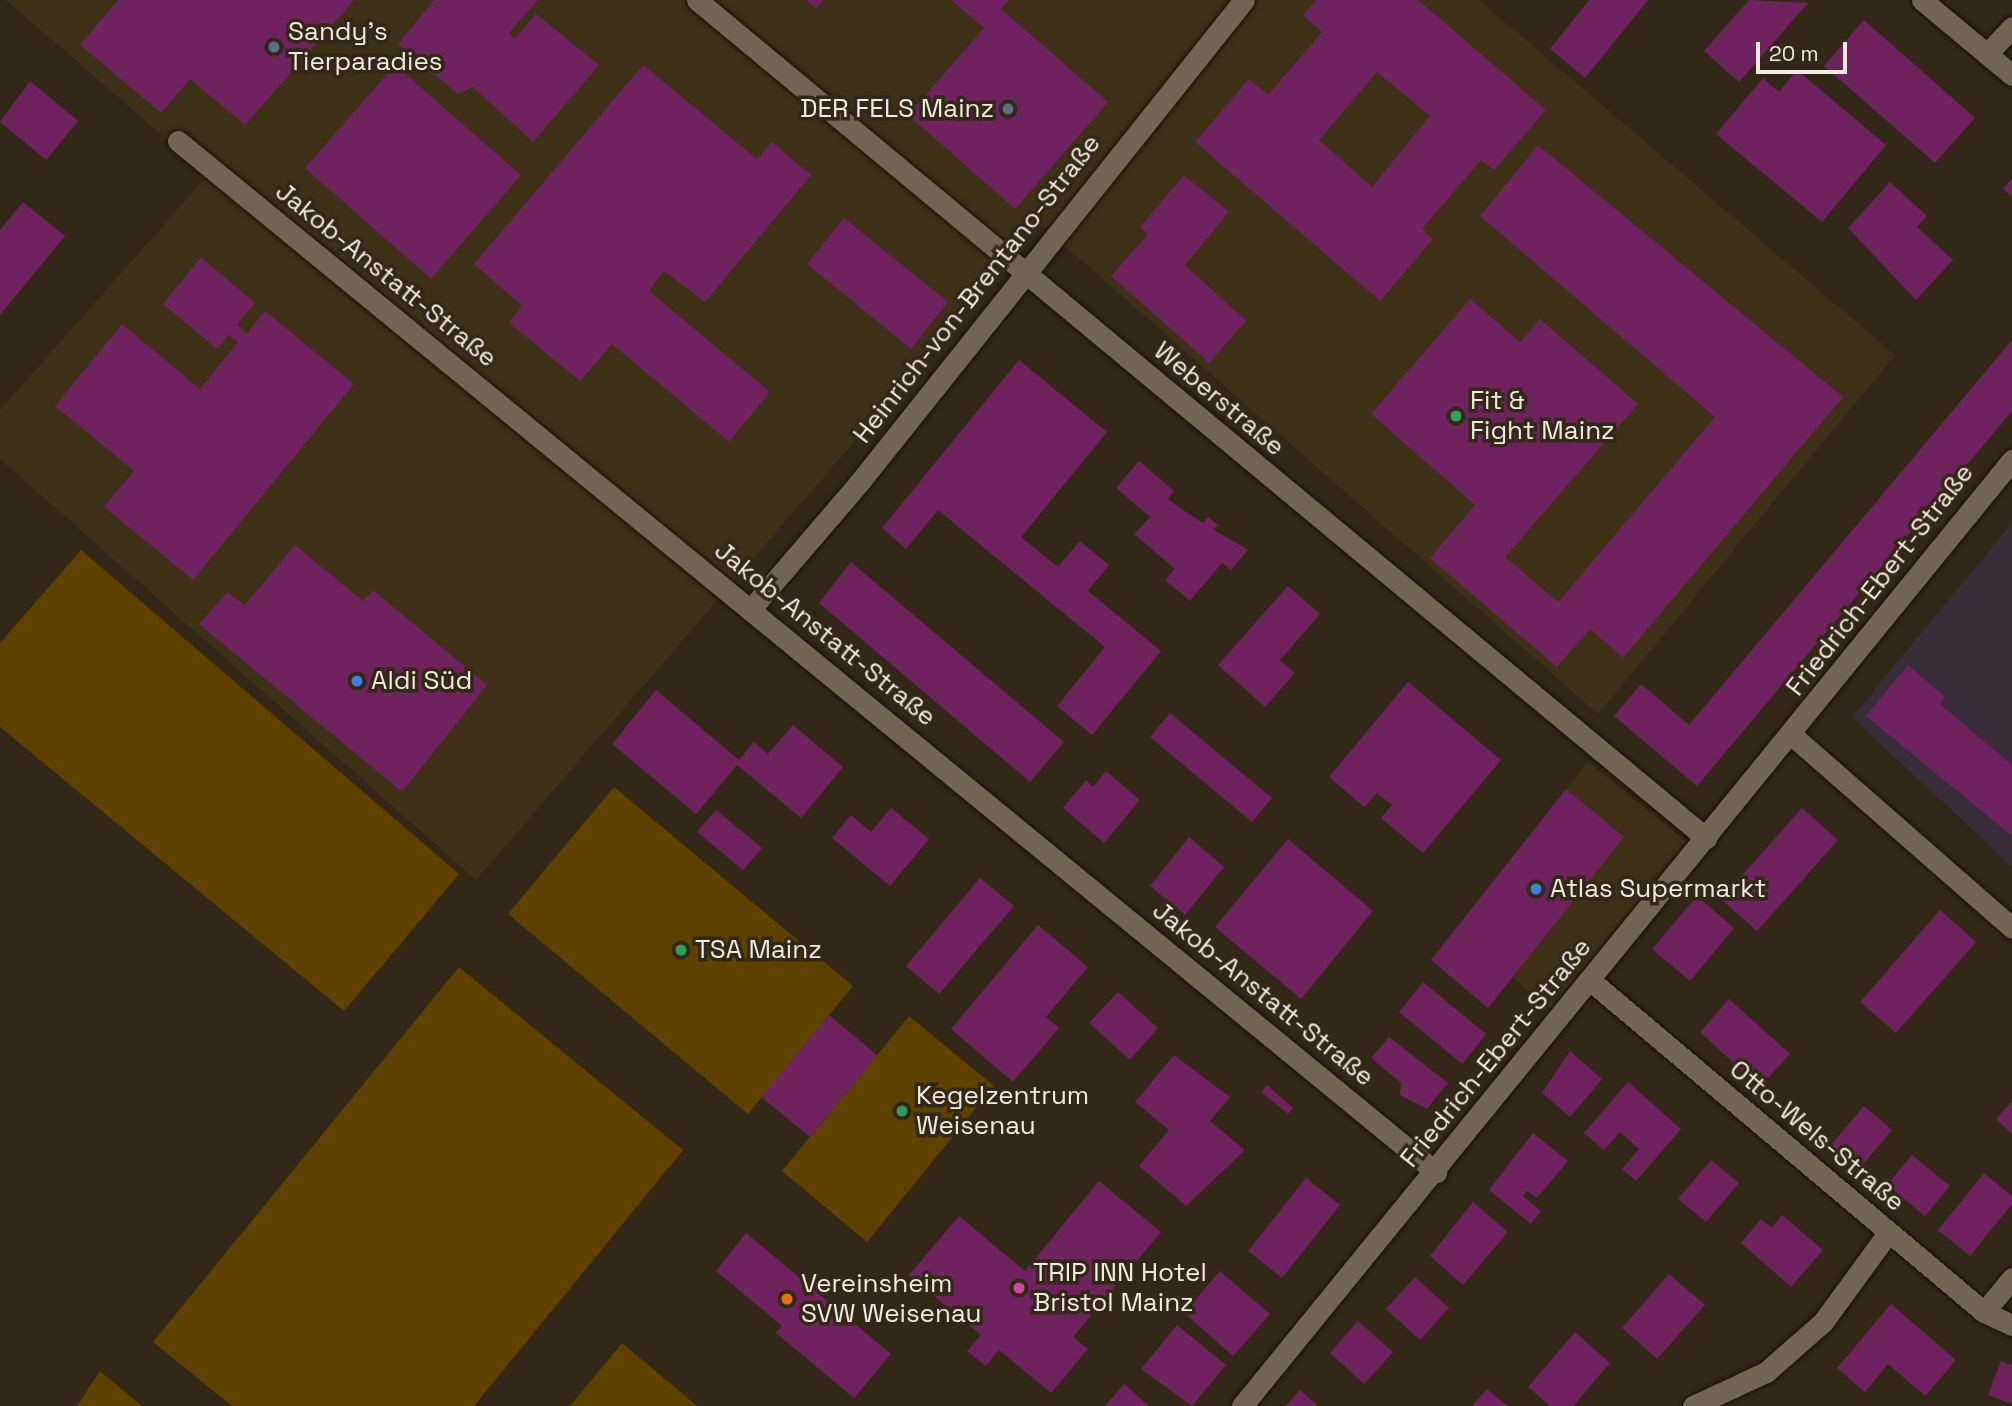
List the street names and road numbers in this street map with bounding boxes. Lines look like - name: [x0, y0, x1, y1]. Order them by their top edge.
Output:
- street label: Heinrich-von-Brentano-Straße: [847, 128, 1107, 450]
- street label: Jakob-Anstatt-Straße: [269, 176, 503, 374]
- street label: Weberstraße: [1147, 335, 1291, 463]
- street label: Friedrich-Ebert-Straße: [1780, 458, 1980, 702]
- street label: Jakob-Anstatt-Straße: [708, 535, 942, 733]
- street label: Jakob-Anstatt-Straße: [1146, 895, 1380, 1093]
- street label: Friedrich-Ebert-Straße: [1394, 932, 1598, 1174]
- street label: Otto-Wels-Straße: [1723, 1054, 1911, 1218]

